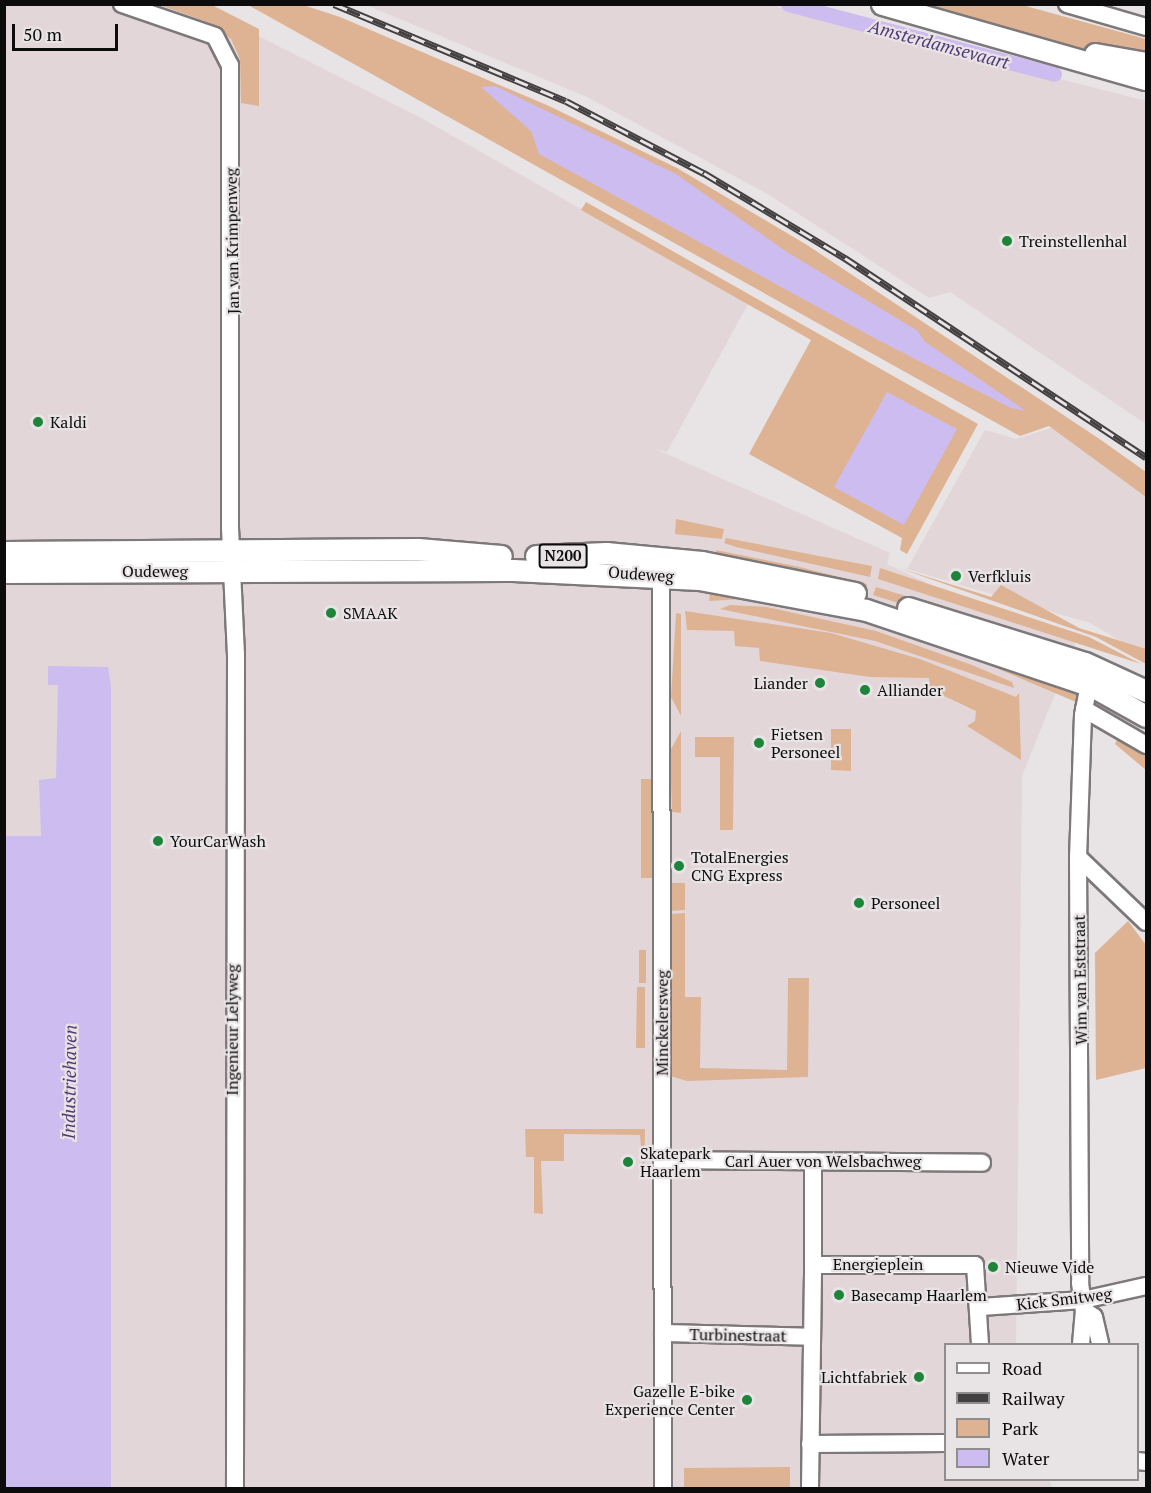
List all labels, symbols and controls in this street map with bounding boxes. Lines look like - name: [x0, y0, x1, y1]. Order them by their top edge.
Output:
- scale bar: [15, 12, 122, 50]
- water label: Amsterdamsevaart: [866, 15, 1012, 73]
- text: 50 m: [23, 22, 62, 46]
- street label: Jan van Krimpenweg: [221, 168, 243, 314]
- place label: Treinstellenhal: [1019, 231, 1127, 251]
- marker: Treinstellenhal: [1000, 234, 1014, 248]
- place label: Kaldi: [50, 412, 87, 432]
- marker: Kaldi: [31, 415, 45, 429]
- road number: N200: [538, 544, 588, 568]
- street label: Oudeweg: [122, 561, 188, 581]
- street label: Oudeweg: [607, 562, 675, 586]
- place label: Verfkluis: [968, 566, 1031, 586]
- marker: Verfkluis: [949, 569, 963, 583]
- place label: SMAAK: [343, 603, 398, 623]
- marker: SMAAK: [324, 606, 338, 620]
- place label: Liander: [754, 673, 808, 693]
- marker: Liander: [813, 676, 827, 690]
- place label: Alliander: [877, 680, 943, 700]
- marker: Alliander: [858, 683, 872, 697]
- place label: Fietsen Personeel: [771, 724, 840, 762]
- marker: Fietsen Personeel: [752, 736, 766, 750]
- place label: YourCarWash: [170, 831, 266, 851]
- marker: YourCarWash: [151, 834, 165, 848]
- place label: TotalEnergies CNG Express: [691, 847, 789, 885]
- marker: TotalEnergies CNG Express: [672, 859, 686, 873]
- place label: Personeel: [871, 893, 940, 913]
- marker: Personeel: [852, 896, 866, 910]
- street label: Wim van Eststraat: [1069, 915, 1091, 1045]
- street label: Ingenieur Lelyweg: [222, 964, 242, 1096]
- street label: Minckelersweg: [652, 970, 672, 1076]
- water label: Industriehaven: [57, 1025, 81, 1139]
- place label: Skatepark Haarlem: [640, 1143, 710, 1181]
- street label: Carl Auer von Welsbachweg: [725, 1151, 921, 1171]
- marker: Skatepark Haarlem: [621, 1155, 635, 1169]
- street label: Energieplein: [833, 1254, 923, 1274]
- place label: Nieuwe Vide: [1005, 1257, 1095, 1277]
- marker: Nieuwe Vide: [986, 1260, 1000, 1274]
- street label: Kick Smitweg: [1015, 1284, 1113, 1314]
- place label: Basecamp Haarlem: [851, 1285, 987, 1305]
- marker: Basecamp Haarlem: [832, 1288, 846, 1302]
- street label: Turbinestraat: [689, 1325, 787, 1345]
- legend: [944, 1343, 1139, 1481]
- text: Road: [1002, 1356, 1042, 1380]
- place label: Lichtfabriek: [821, 1367, 907, 1387]
- marker: Lichtfabriek: [912, 1370, 926, 1384]
- place label: Gazelle E-bike Experience Center: [605, 1381, 735, 1419]
- text: Railway: [1002, 1386, 1065, 1410]
- marker: Gazelle E-bike Experience Center: [740, 1393, 754, 1407]
- text: Park: [1002, 1416, 1038, 1440]
- text: Water: [1002, 1446, 1049, 1470]

